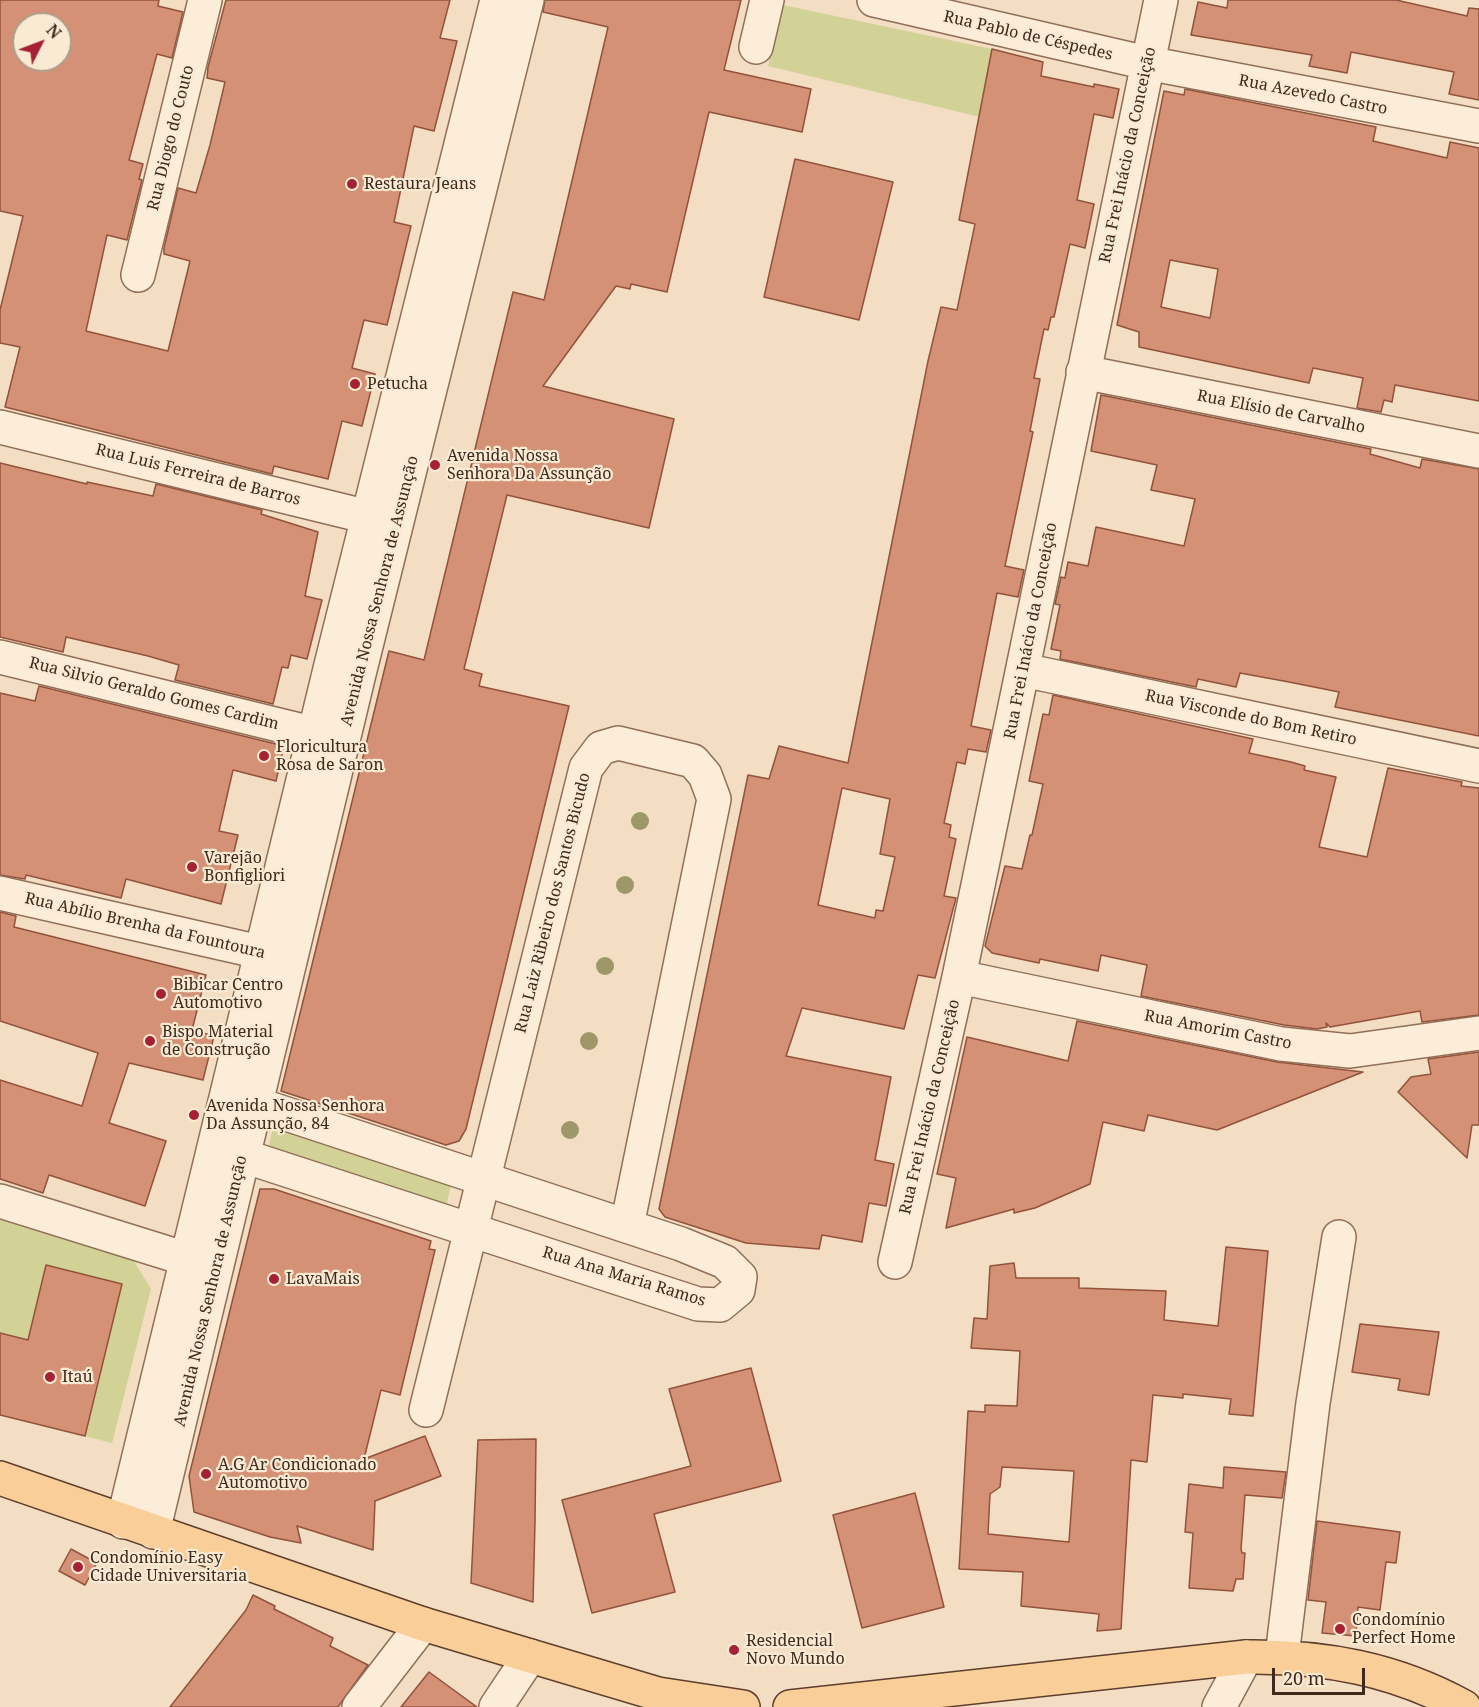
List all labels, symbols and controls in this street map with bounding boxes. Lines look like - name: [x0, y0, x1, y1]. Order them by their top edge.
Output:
- street label: Rua Pablo de Céspedes: [942, 7, 1114, 65]
- north arrow: [12, 12, 72, 72]
- text: N: [41, 19, 66, 43]
- street label: Rua Frei Inácio da Conceição: [1096, 45, 1160, 265]
- street label: Rua Diogo do Couto: [144, 63, 198, 213]
- street label: Rua Azevedo Castro: [1237, 71, 1389, 119]
- place label: Restaura Jeans: [364, 174, 476, 194]
- marker: Restaura Jeans: [345, 177, 359, 191]
- place label: Petucha: [367, 374, 428, 394]
- marker: Petucha: [348, 377, 362, 391]
- street label: Rua Elísio de Carvalho: [1195, 386, 1367, 438]
- street label: Rua Luis Ferreira de Barros: [94, 440, 302, 510]
- place label: Avenida Nossa Senhora Da Assunção: [447, 446, 611, 484]
- street label: Avenida Nossa Senhora de Assunção: [337, 454, 423, 728]
- marker: Avenida Nossa Senhora Da Assunção: [428, 458, 442, 472]
- street label: Rua Frei Inácio da Conceição: [1001, 521, 1061, 741]
- street label: Rua Silvio Geraldo Gomes Cardim: [27, 654, 281, 734]
- street label: Rua Visconde do Bom Retiro: [1144, 686, 1358, 750]
- place label: Floricultura Rosa de Saron: [276, 737, 383, 775]
- marker: Floricultura Rosa de Saron: [257, 749, 271, 763]
- street label: Rua Laiz Ribeiro dos Santos Bicudo: [511, 771, 595, 1035]
- place label: Varejão Bonfigliori: [204, 848, 285, 886]
- marker: Varejão Bonfigliori: [185, 860, 199, 874]
- street label: Rua Abílio Brenha da Fountoura: [23, 889, 267, 963]
- place label: Bibicar Centro Automotivo: [173, 975, 283, 1013]
- marker: Bibicar Centro Automotivo: [154, 987, 168, 1001]
- street label: Rua Frei Inácio da Conceição: [896, 998, 964, 1216]
- street label: Rua Amorim Castro: [1143, 1006, 1293, 1054]
- place label: Bispo Material de Construção: [162, 1022, 273, 1060]
- marker: Bispo Material de Construção: [143, 1034, 157, 1048]
- place label: Avenida Nossa Senhora Da Assunção, 84: [206, 1096, 385, 1134]
- marker: Avenida Nossa Senhora Da Assunção, 84: [187, 1108, 201, 1122]
- street label: Avenida Nossa Senhora de Assunção: [170, 1153, 252, 1429]
- street label: Rua Ana Maria Ramos: [540, 1243, 708, 1311]
- place label: LavaMais: [286, 1269, 360, 1289]
- marker: LavaMais: [267, 1272, 281, 1286]
- place label: Itaú: [62, 1367, 93, 1387]
- marker: Itaú: [43, 1370, 57, 1384]
- place label: A.G Ar Condicionado Automotivo: [218, 1455, 376, 1493]
- marker: A.G Ar Condicionado Automotivo: [199, 1467, 213, 1481]
- place label: Condomínio Easy Cidade Universitaria: [90, 1548, 247, 1586]
- marker: Condomínio Easy Cidade Universitaria: [71, 1560, 85, 1574]
- place label: Condomínio Perfect Home: [1352, 1610, 1455, 1648]
- marker: Condomínio Perfect Home: [1333, 1622, 1347, 1636]
- place label: Residencial Novo Mundo: [746, 1631, 845, 1669]
- marker: Residencial Novo Mundo: [727, 1643, 741, 1657]
- scale bar: [1275, 1656, 1368, 1694]
- text: 20 m: [1283, 1666, 1325, 1690]

